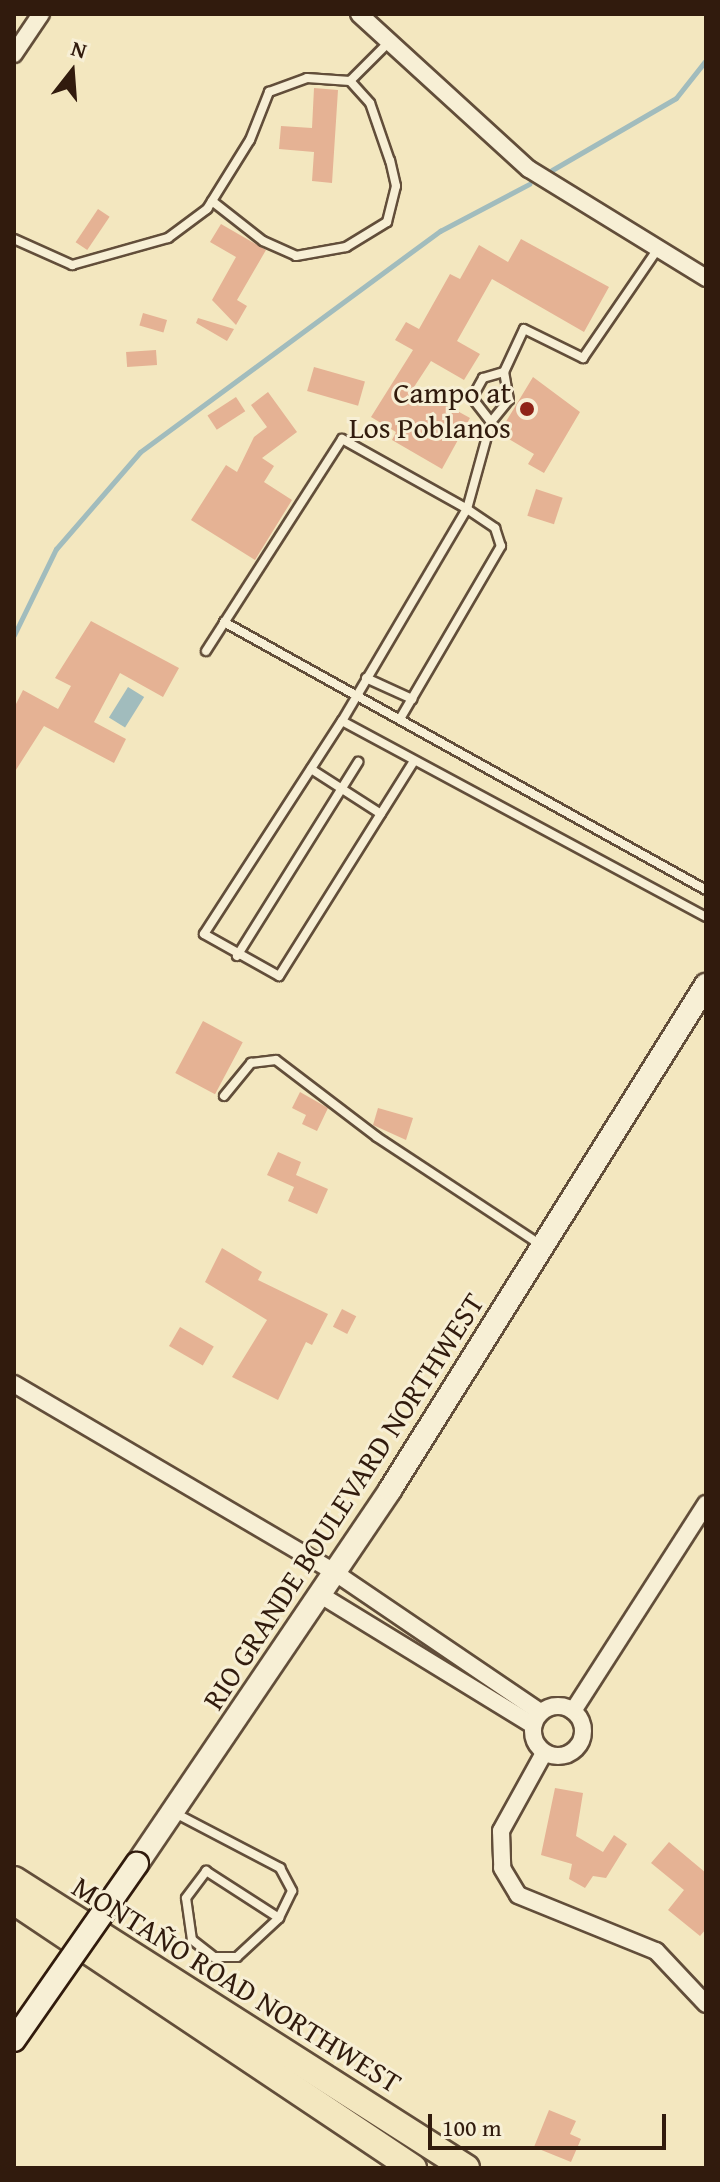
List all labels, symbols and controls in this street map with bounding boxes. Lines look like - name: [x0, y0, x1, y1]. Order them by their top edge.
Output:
- north arrow: [32, 32, 112, 112]
- text: N: [67, 32, 91, 67]
- place label: Campo at Los Poblanos: [349, 374, 511, 444]
- marker: Campo at Los Poblanos: [518, 400, 536, 418]
- street label: RIO GRANDE BOULEVARD NORTHWEST: [195, 1286, 491, 1716]
- street label: MONTAÑO ROAD NORTHWEST: [66, 1868, 408, 2100]
- scale bar: [432, 2098, 670, 2148]
- text: 100 m: [442, 2110, 502, 2145]

